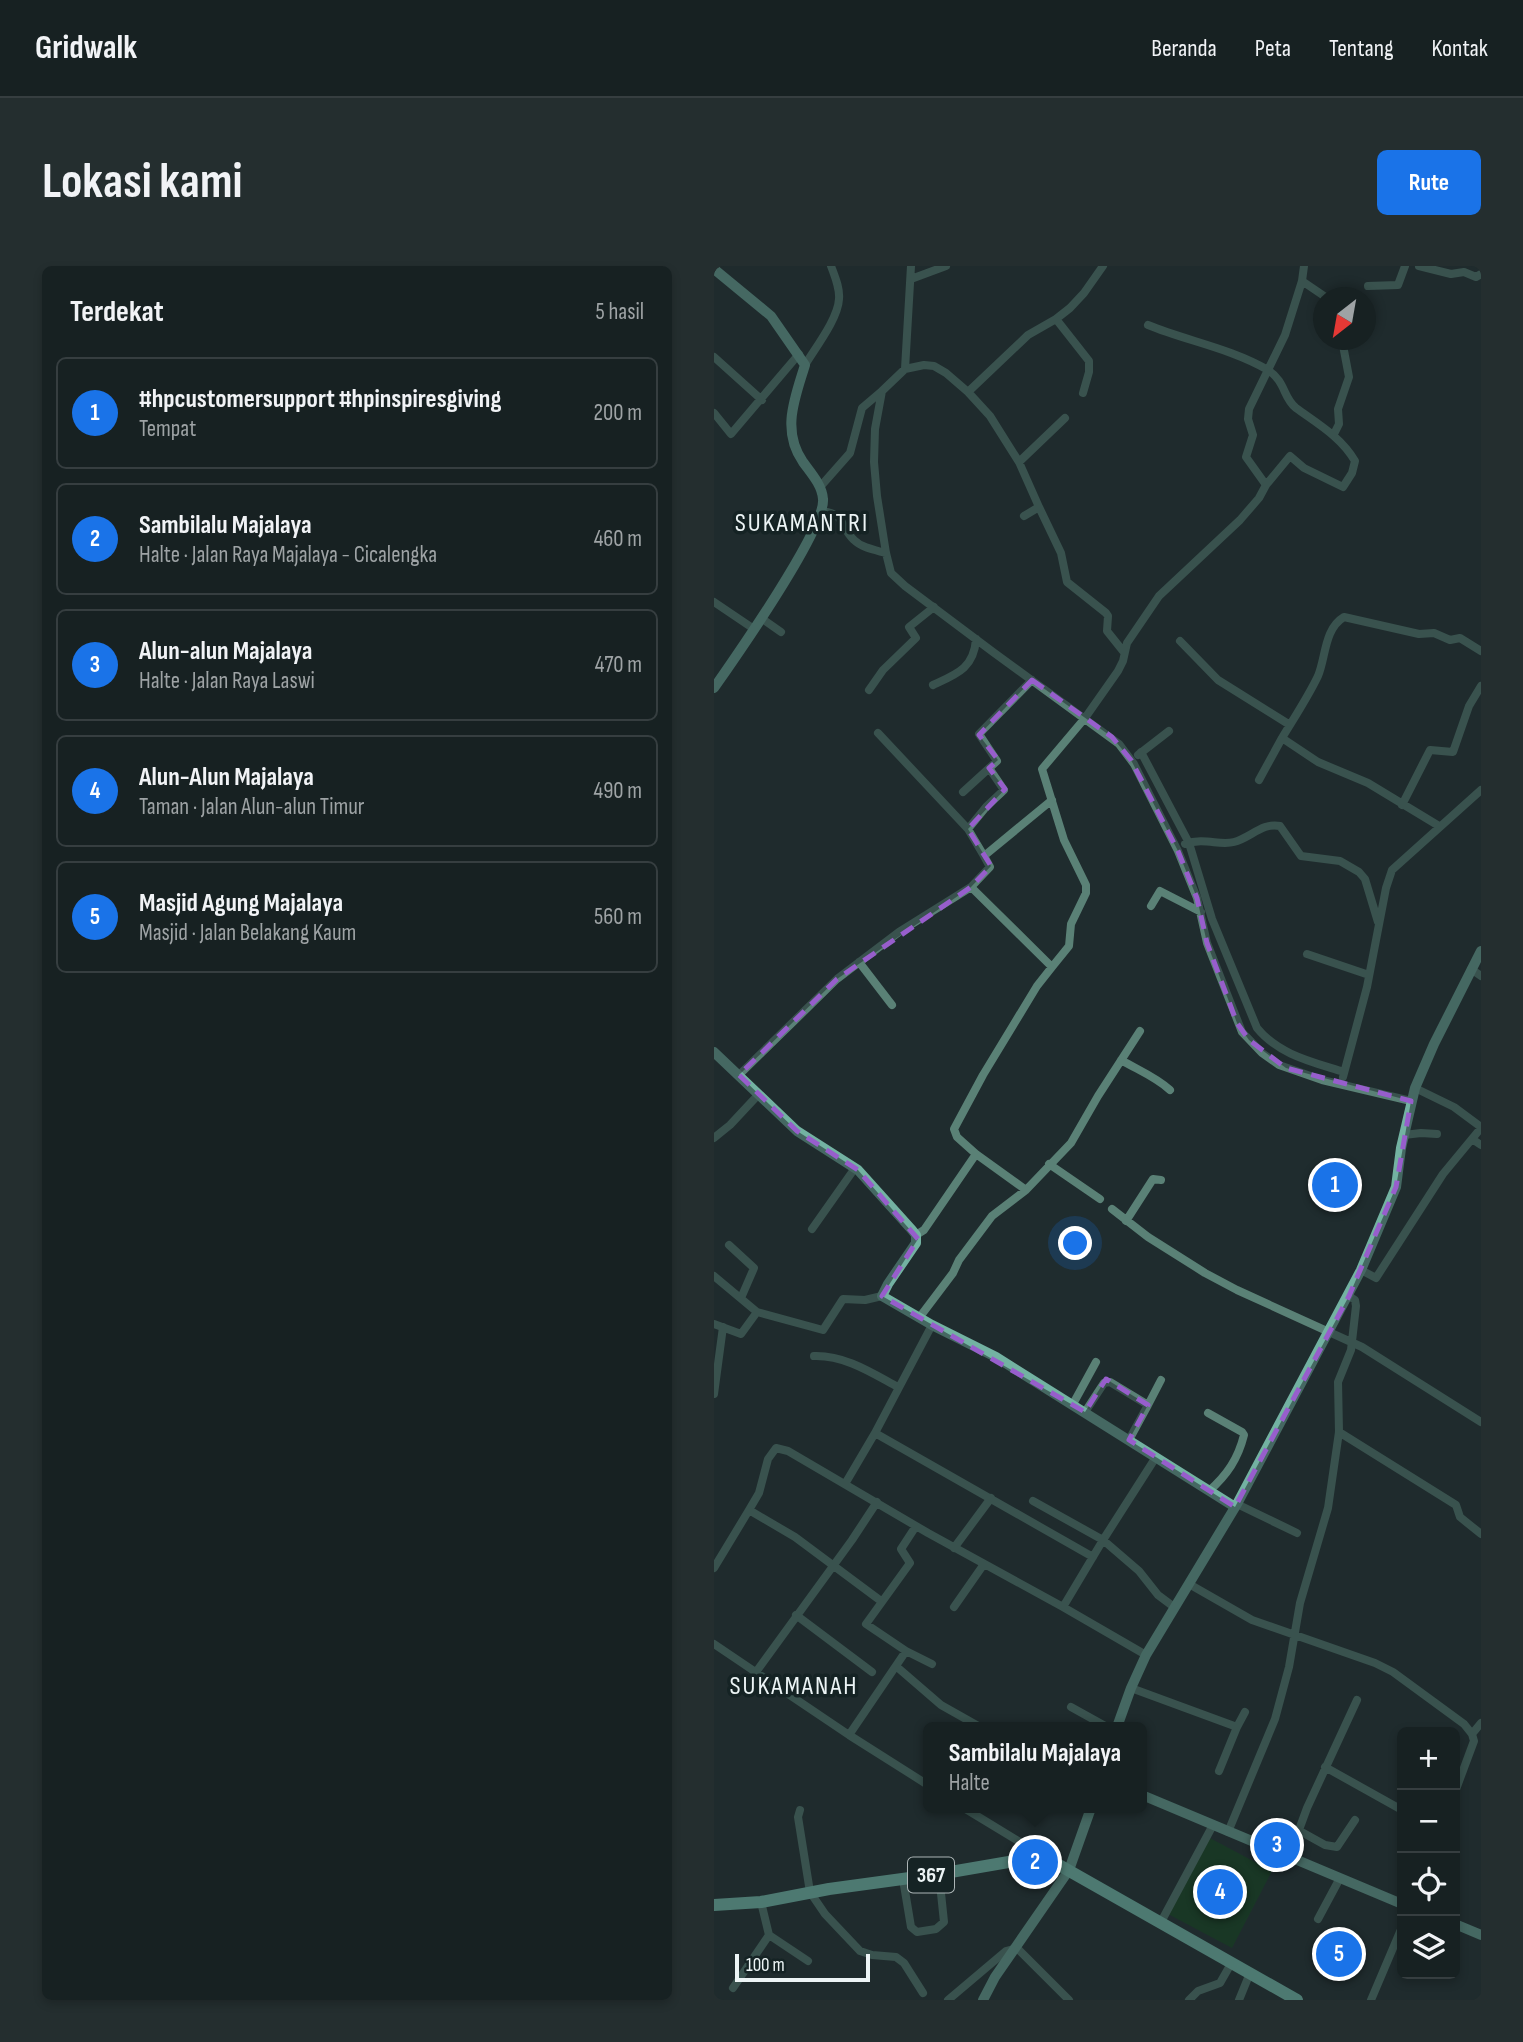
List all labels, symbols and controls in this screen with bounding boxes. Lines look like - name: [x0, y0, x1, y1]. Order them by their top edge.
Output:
- text: Gridwalk: [35, 28, 137, 68]
- text: Beranda: [1151, 34, 1217, 63]
- text: Peta: [1255, 34, 1291, 63]
- text: Tentang: [1329, 34, 1394, 63]
- text: Kontak: [1432, 34, 1488, 63]
- button: Rute: [1377, 150, 1481, 215]
- text: Lokasi kami: [42, 153, 242, 212]
- north arrow: [1313, 287, 1376, 350]
- text: Terdekat: [70, 294, 164, 330]
- text: 5 hasil: [596, 298, 644, 326]
- text: #hpcustomersupport #hpinspiresgiving: [139, 384, 501, 415]
- text: 1: [90, 399, 100, 427]
- text: 200 m: [594, 399, 642, 427]
- text: Tempat: [139, 415, 196, 443]
- district label: SUKAMANTRI: [735, 508, 869, 539]
- text: Sambilalu Majalaya: [139, 510, 312, 541]
- text: 2: [90, 525, 100, 553]
- text: 460 m: [594, 525, 642, 553]
- text: Halte · Jalan Raya Majalaya - Cicalengka: [139, 541, 437, 569]
- text: Alun-alun Majalaya: [139, 636, 312, 667]
- text: 3: [90, 651, 100, 679]
- text: 470 m: [595, 651, 642, 679]
- text: Halte · Jalan Raya Laswi: [139, 667, 315, 695]
- text: Alun-Alun Majalaya: [139, 762, 314, 793]
- text: 4: [90, 777, 100, 805]
- text: 490 m: [593, 777, 642, 805]
- text: Taman · Jalan Alun-alun Timur: [139, 793, 364, 821]
- text: Masjid Agung Majalaya: [139, 888, 343, 919]
- text: 5: [90, 903, 100, 931]
- text: 560 m: [594, 903, 642, 931]
- text: Masjid · Jalan Belakang Kaum: [139, 919, 356, 947]
- pin: 1: [1312, 1159, 1358, 1211]
- your location: [1058, 1226, 1092, 1260]
- district label: SUKAMANAH: [729, 1671, 859, 1702]
- popup: [923, 1722, 1147, 1813]
- map controls: [1397, 1727, 1460, 1979]
- button: +: [1397, 1727, 1460, 1790]
- text: Sambilalu Majalaya: [949, 1738, 1121, 1769]
- text: Halte: [949, 1769, 990, 1797]
- button: −: [1397, 1790, 1460, 1853]
- pin: 3: [1254, 1819, 1300, 1871]
- pin: 2: [1012, 1836, 1058, 1888]
- button: locate: [1397, 1853, 1460, 1916]
- road number: 367: [908, 1858, 954, 1892]
- pin: 4: [1197, 1866, 1243, 1918]
- button: layers: [1397, 1916, 1460, 1979]
- pin: 5: [1316, 1928, 1362, 1980]
- scale bar: [735, 1951, 870, 1983]
- text: 100 m: [746, 1954, 785, 1977]

